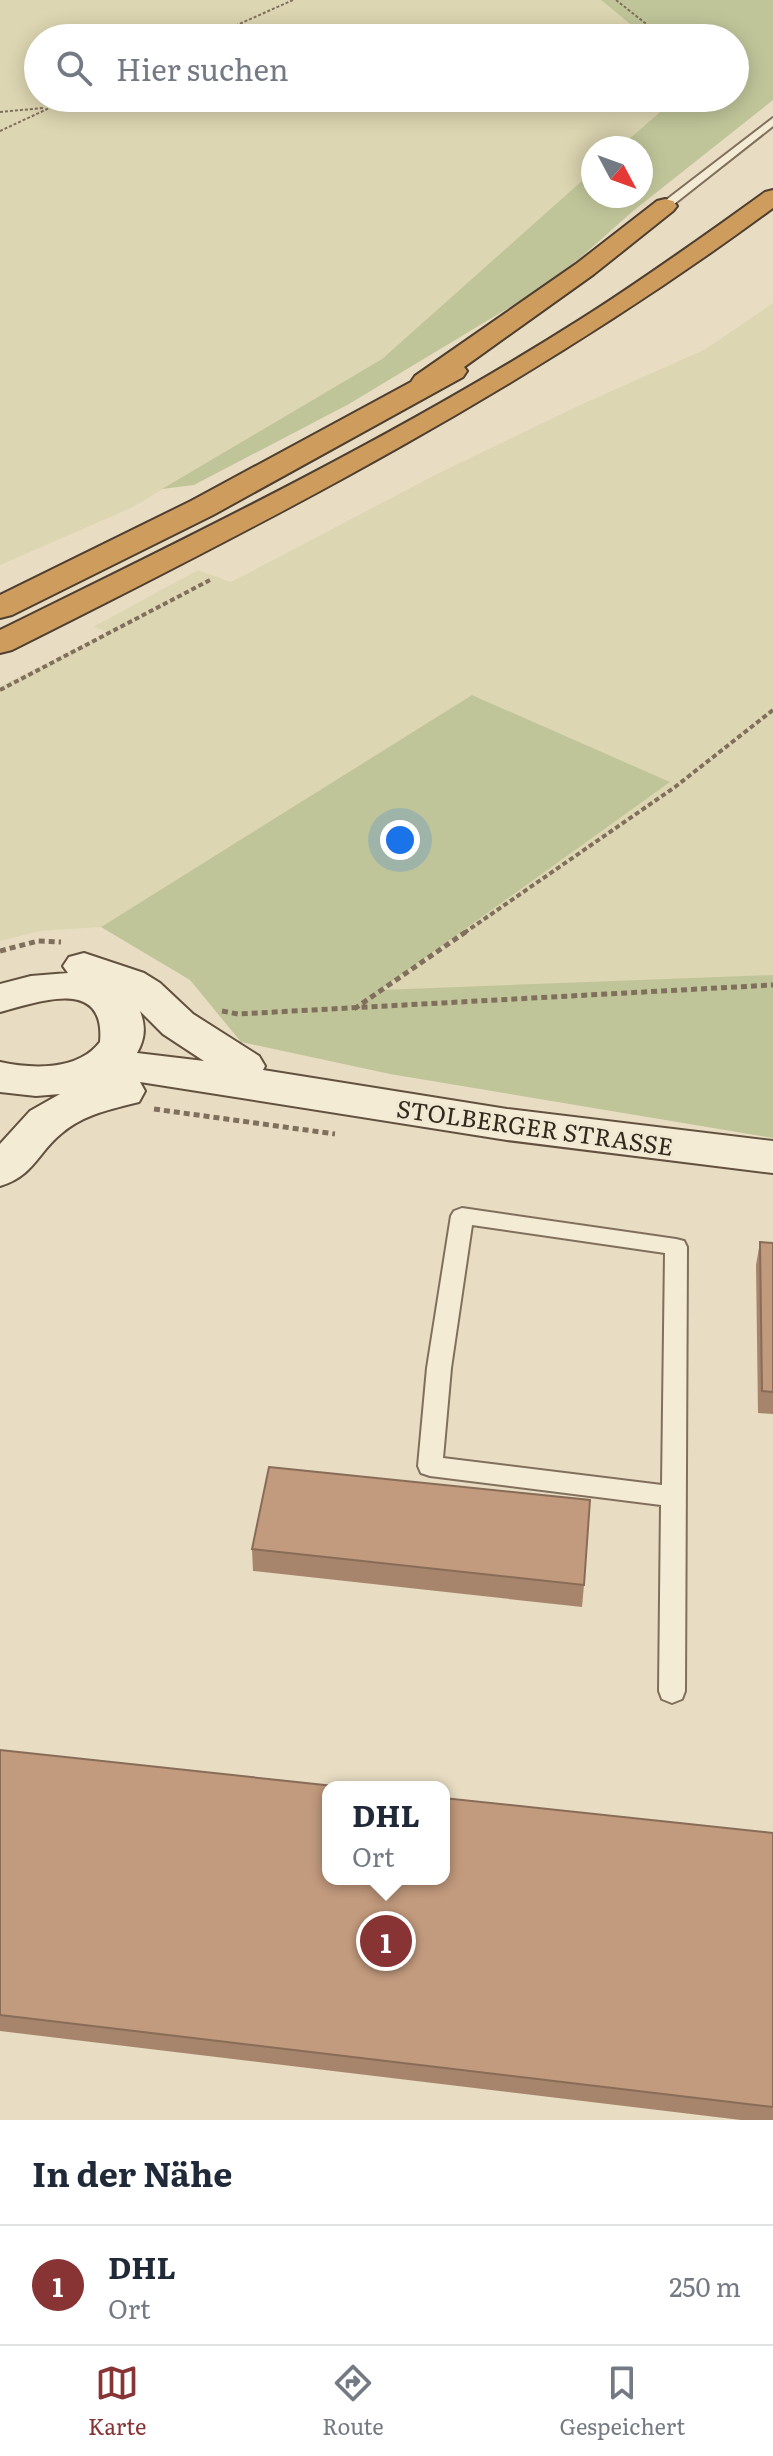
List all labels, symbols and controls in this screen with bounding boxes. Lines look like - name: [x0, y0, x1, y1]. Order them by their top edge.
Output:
- search box: [24, 24, 749, 112]
- icon: search: [52, 46, 96, 90]
- text: Hier suchen: [116, 46, 289, 90]
- north arrow: [581, 136, 653, 208]
- your location: [380, 820, 420, 860]
- street label: STOLBERGER STRASSE: [395, 1089, 675, 1163]
- popup: [322, 1781, 450, 1885]
- text: DHL: [352, 1792, 420, 1836]
- text: Ort: [352, 1836, 395, 1875]
- pin: 1: [360, 1911, 412, 1971]
- text: In der Nähe: [32, 2147, 232, 2197]
- text: DHL: [108, 2244, 176, 2288]
- text: 1: [53, 2266, 63, 2305]
- text: 250 m: [669, 2266, 741, 2305]
- text: Ort: [108, 2288, 151, 2327]
- tab: Karte: [88, 2361, 146, 2442]
- tab: Route: [322, 2361, 384, 2442]
- tab: Gespeichert: [559, 2361, 685, 2442]

